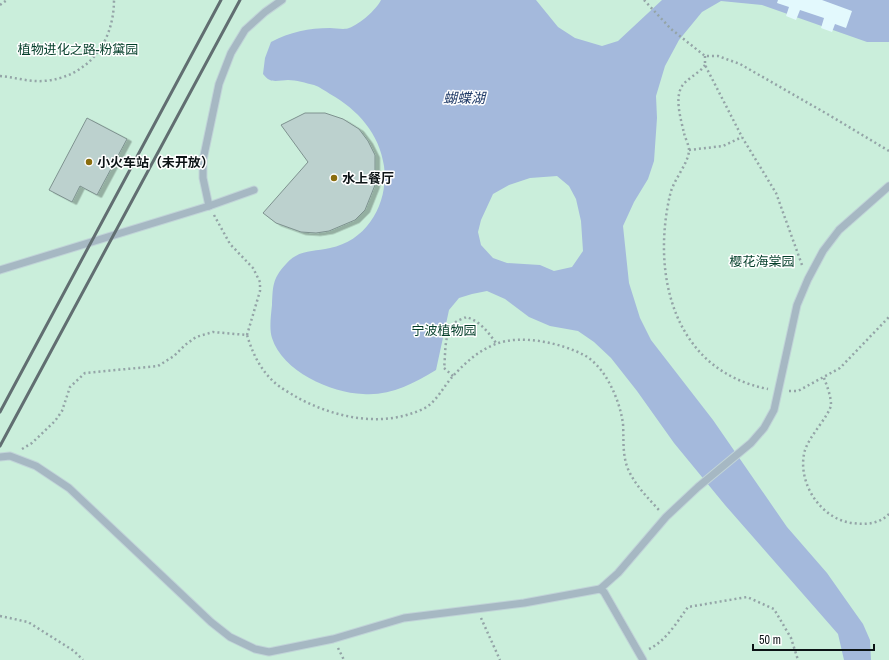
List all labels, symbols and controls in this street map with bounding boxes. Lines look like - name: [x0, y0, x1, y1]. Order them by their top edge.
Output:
- park label: 植物进化之路-粉黛园: [18, 41, 138, 58]
- water label: 蝴蝶湖: [443, 89, 487, 107]
- place label: 小火车站（未开放）: [97, 154, 214, 171]
- marker: 小火车站（未开放）: [84, 157, 94, 167]
- place label: 水上餐厅: [342, 170, 394, 187]
- marker: 水上餐厅: [329, 173, 339, 183]
- park label: 樱花海棠园: [729, 253, 795, 270]
- park label: 宁波植物园: [411, 322, 477, 339]
- scale bar: [753, 626, 874, 652]
- text: 50 m: [759, 632, 781, 648]

